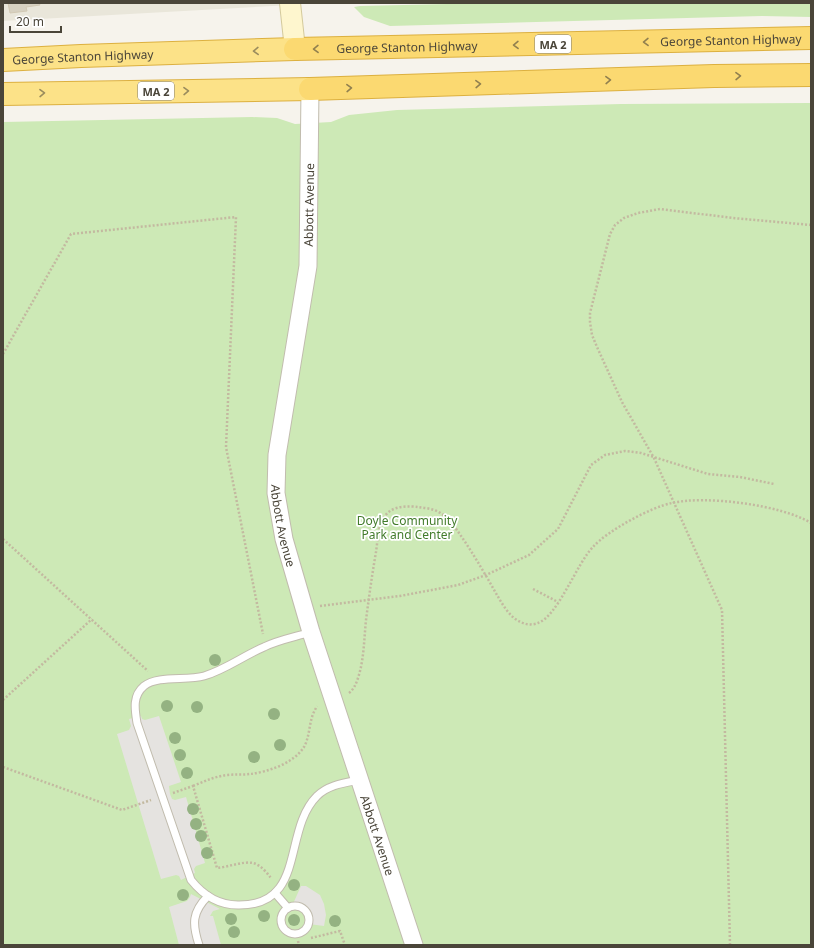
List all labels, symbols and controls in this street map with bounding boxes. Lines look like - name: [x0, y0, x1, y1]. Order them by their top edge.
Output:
- scale bar: [10, 8, 61, 34]
- text: 20 m: [16, 13, 44, 30]
- street label: George Stanton Highway: [660, 30, 803, 50]
- road number: MA 2: [535, 35, 571, 53]
- street label: George Stanton Highway: [336, 37, 479, 57]
- one-way arrow: [643, 38, 649, 46]
- one-way arrow: [513, 41, 519, 49]
- street label: George Stanton Highway: [12, 45, 155, 68]
- one-way arrow: [313, 45, 319, 53]
- one-way arrow: [253, 46, 259, 55]
- one-way arrow: [735, 72, 741, 80]
- one-way arrow: [605, 76, 611, 85]
- one-way arrow: [475, 80, 481, 88]
- road number: MA 2: [138, 82, 174, 100]
- one-way arrow: [346, 83, 352, 92]
- one-way arrow: [183, 87, 189, 95]
- one-way arrow: [39, 89, 45, 97]
- street label: Abbott Avenue: [300, 163, 318, 247]
- street label: Abbott Avenue: [267, 484, 300, 569]
- park label: Doyle Community Park and Center: [357, 512, 458, 543]
- street label: Abbott Avenue: [357, 793, 399, 878]

